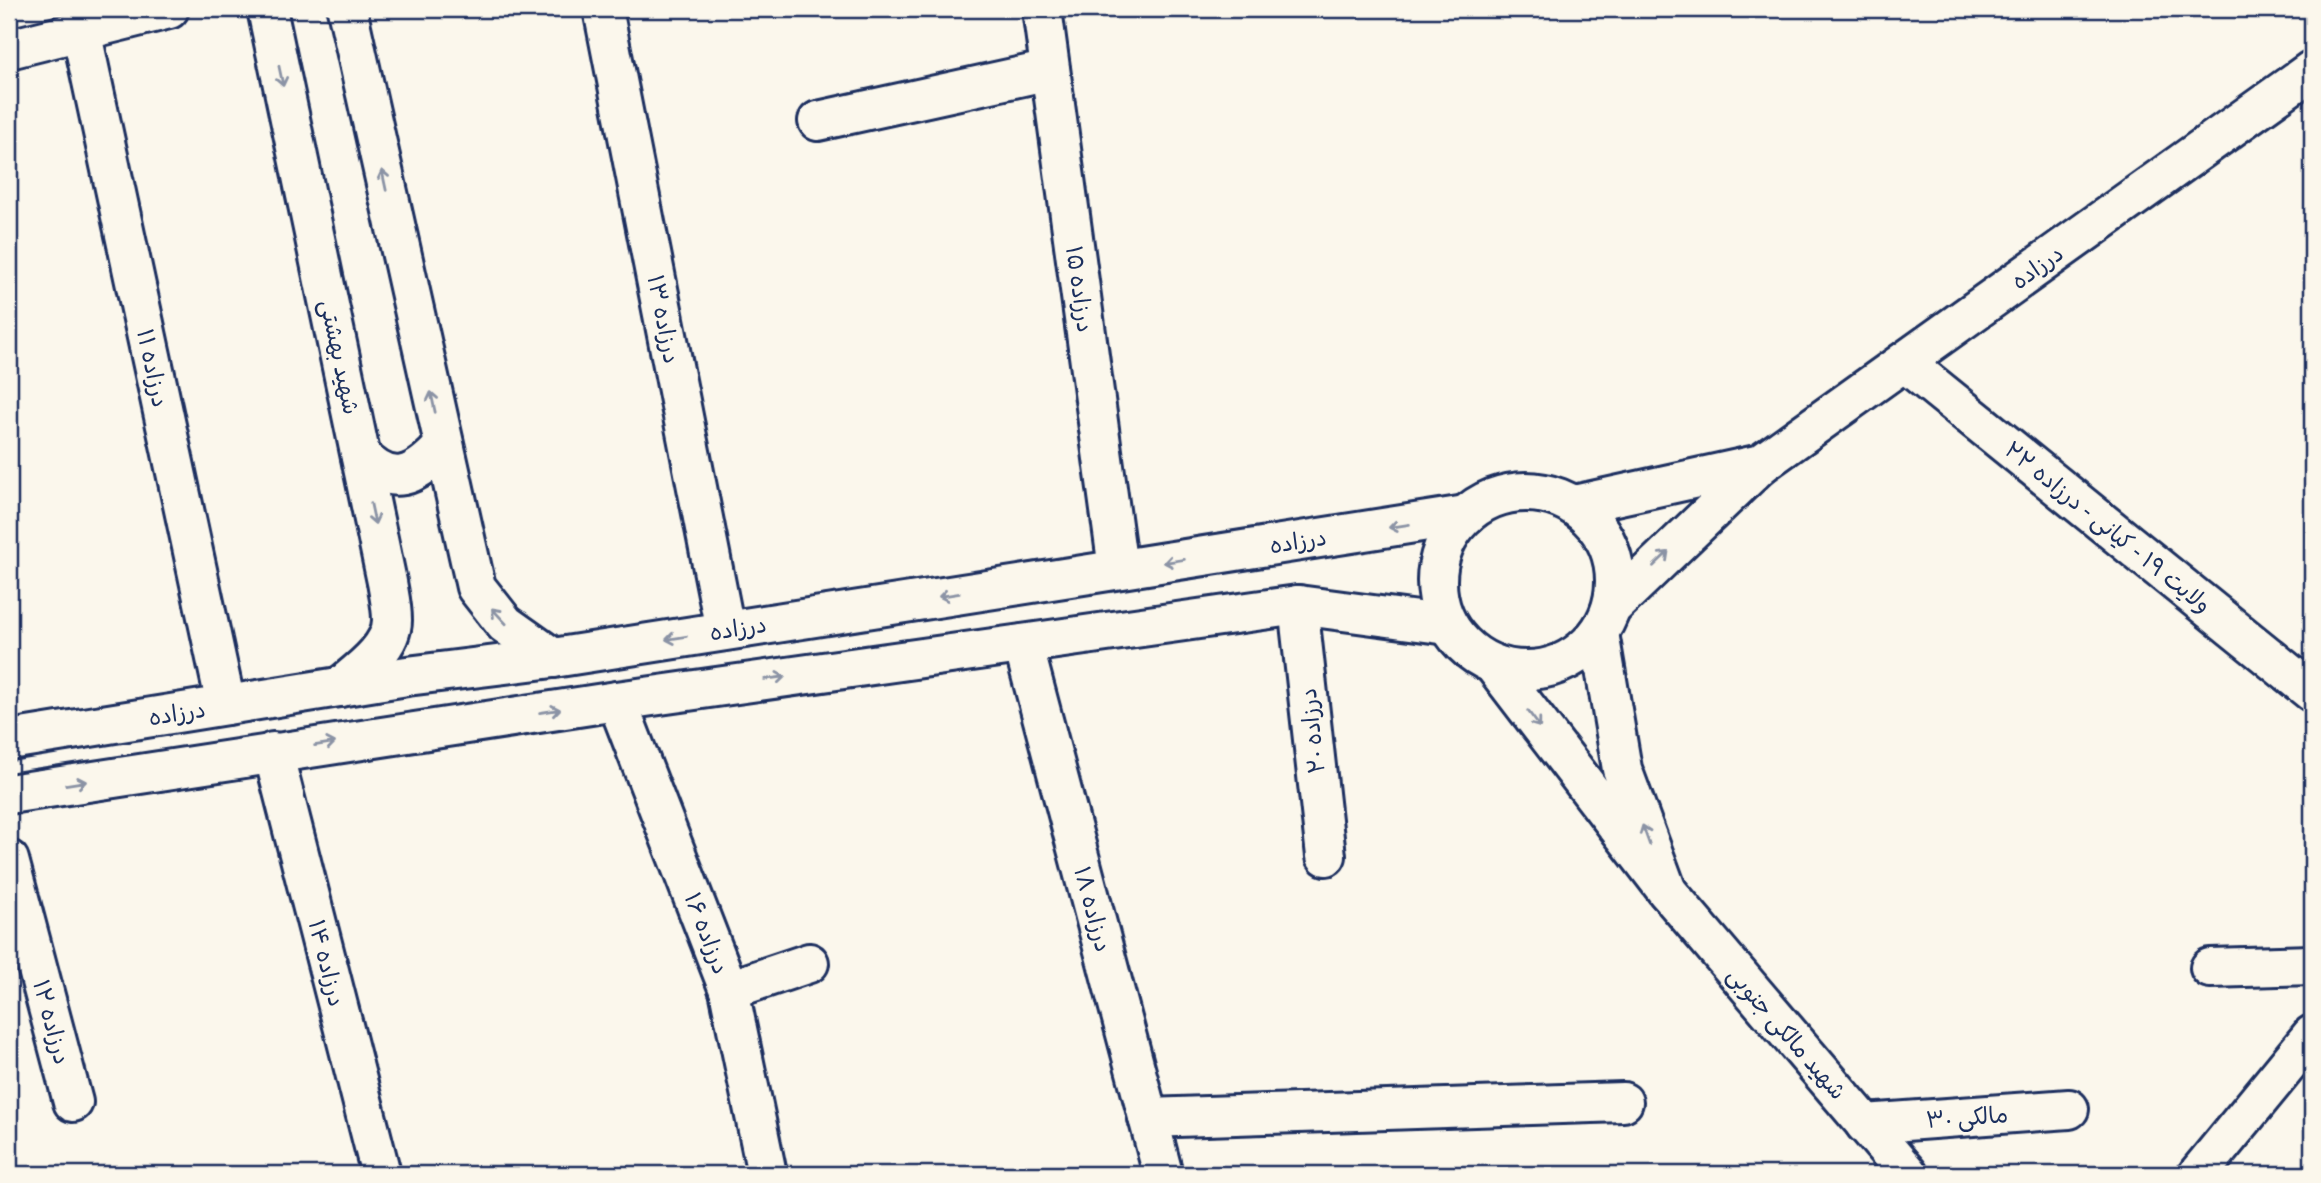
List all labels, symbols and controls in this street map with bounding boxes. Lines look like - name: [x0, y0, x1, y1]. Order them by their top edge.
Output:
- one-way arrow: [274, 64, 288, 87]
- one-way arrow: [377, 169, 391, 192]
- street label: درزاده: [2006, 240, 2072, 300]
- street label: درزاده ۱۵: [1054, 244, 1099, 335]
- street label: درزاده ۱۳: [636, 272, 685, 367]
- street label: شهید بهشتی: [308, 297, 365, 418]
- street label: درزاده ۱۱: [125, 326, 174, 411]
- one-way arrow: [426, 391, 440, 414]
- street label: ولایت ۱۹ - کیانی - درزاده ۲۲: [1995, 436, 2216, 623]
- one-way arrow: [366, 502, 380, 525]
- one-way arrow: [1388, 520, 1411, 533]
- street label: درزاده: [1268, 524, 1329, 565]
- one-way arrow: [1652, 551, 1669, 568]
- one-way arrow: [1163, 554, 1186, 567]
- one-way arrow: [938, 589, 961, 602]
- one-way arrow: [491, 608, 508, 626]
- street label: درزاده: [708, 611, 769, 652]
- one-way arrow: [665, 632, 688, 645]
- one-way arrow: [763, 672, 786, 685]
- street label: درزاده ۲۰: [1295, 686, 1336, 775]
- street label: درزاده: [147, 696, 208, 737]
- one-way arrow: [538, 704, 561, 717]
- one-way arrow: [1527, 709, 1542, 727]
- one-way arrow: [313, 737, 336, 750]
- one-way arrow: [64, 776, 87, 789]
- one-way arrow: [1639, 825, 1651, 847]
- street label: درزاده ۱۸: [1062, 864, 1117, 956]
- street label: درزاده ۱۶: [673, 889, 734, 980]
- street label: درزاده ۱۴: [297, 917, 350, 1011]
- street label: شهید مالکی جنوبی: [1717, 961, 1852, 1109]
- street label: درزاده ۱۲: [21, 977, 76, 1069]
- street label: مالکی ۳۰: [1925, 1101, 2009, 1140]

